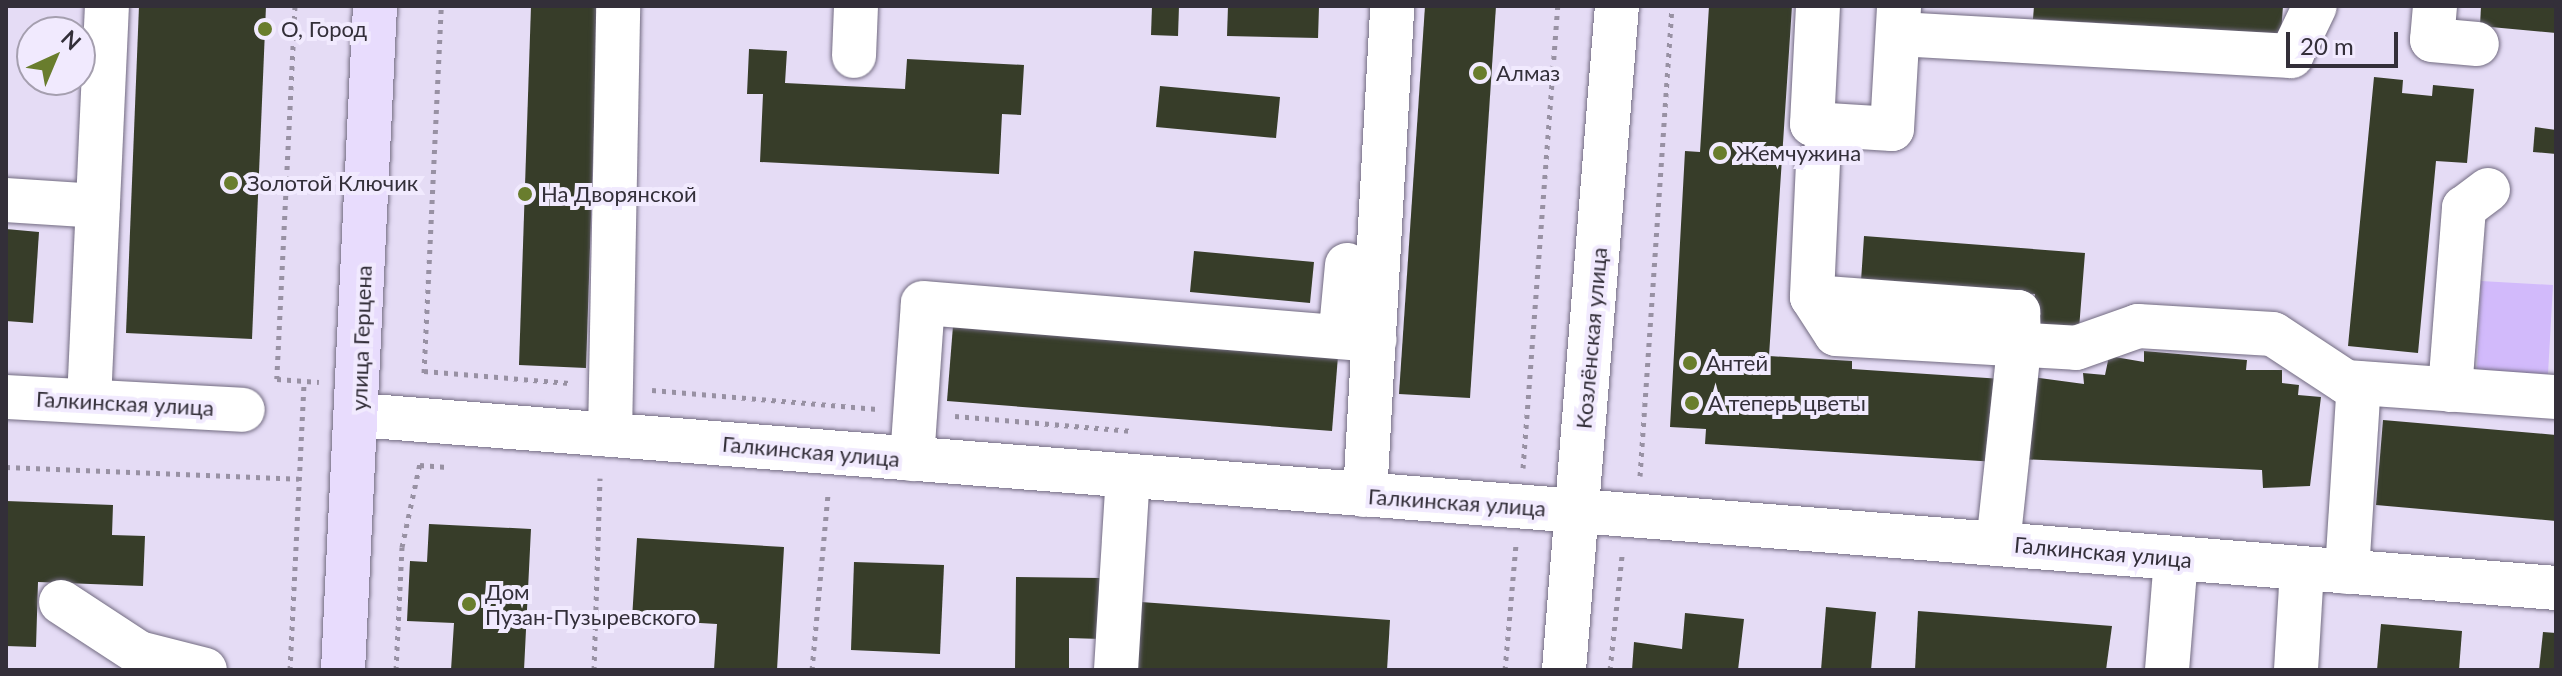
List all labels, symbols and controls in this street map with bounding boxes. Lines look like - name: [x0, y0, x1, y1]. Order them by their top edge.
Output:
- north arrow: [16, 16, 96, 96]
- place label: О, Город: [281, 16, 367, 42]
- scale bar: [2290, 16, 2402, 66]
- marker: О, Город: [256, 20, 274, 38]
- text: N: [56, 24, 87, 55]
- text: 20 m: [2300, 31, 2354, 60]
- place label: Алмаз: [1496, 60, 1560, 86]
- marker: Алмаз: [1471, 64, 1489, 82]
- place label: Жемчужина: [1736, 140, 1861, 166]
- marker: Жемчужина: [1711, 144, 1729, 162]
- place label: Золотой Ключик: [247, 170, 418, 196]
- marker: Золотой Ключик: [222, 174, 240, 192]
- place label: На Дворянской: [541, 181, 697, 207]
- marker: На Дворянской: [516, 185, 534, 203]
- street label: Козлёнская улица: [1570, 246, 1612, 430]
- street label: улица Герцена: [345, 265, 377, 411]
- place label: Антей: [1706, 350, 1768, 376]
- marker: Антей: [1681, 354, 1699, 372]
- street label: Галкинская улица: [35, 385, 215, 421]
- place label: А теперь цветы: [1708, 390, 1866, 416]
- marker: А теперь цветы: [1683, 394, 1701, 412]
- street label: Галкинская улица: [721, 430, 901, 472]
- street label: Галкинская улица: [1367, 483, 1547, 521]
- street label: Галкинская улица: [2013, 531, 2193, 573]
- place label: Дом Пузан-Пузыревского: [485, 578, 696, 630]
- marker: Дом Пузан-Пузыревского: [460, 595, 478, 613]

